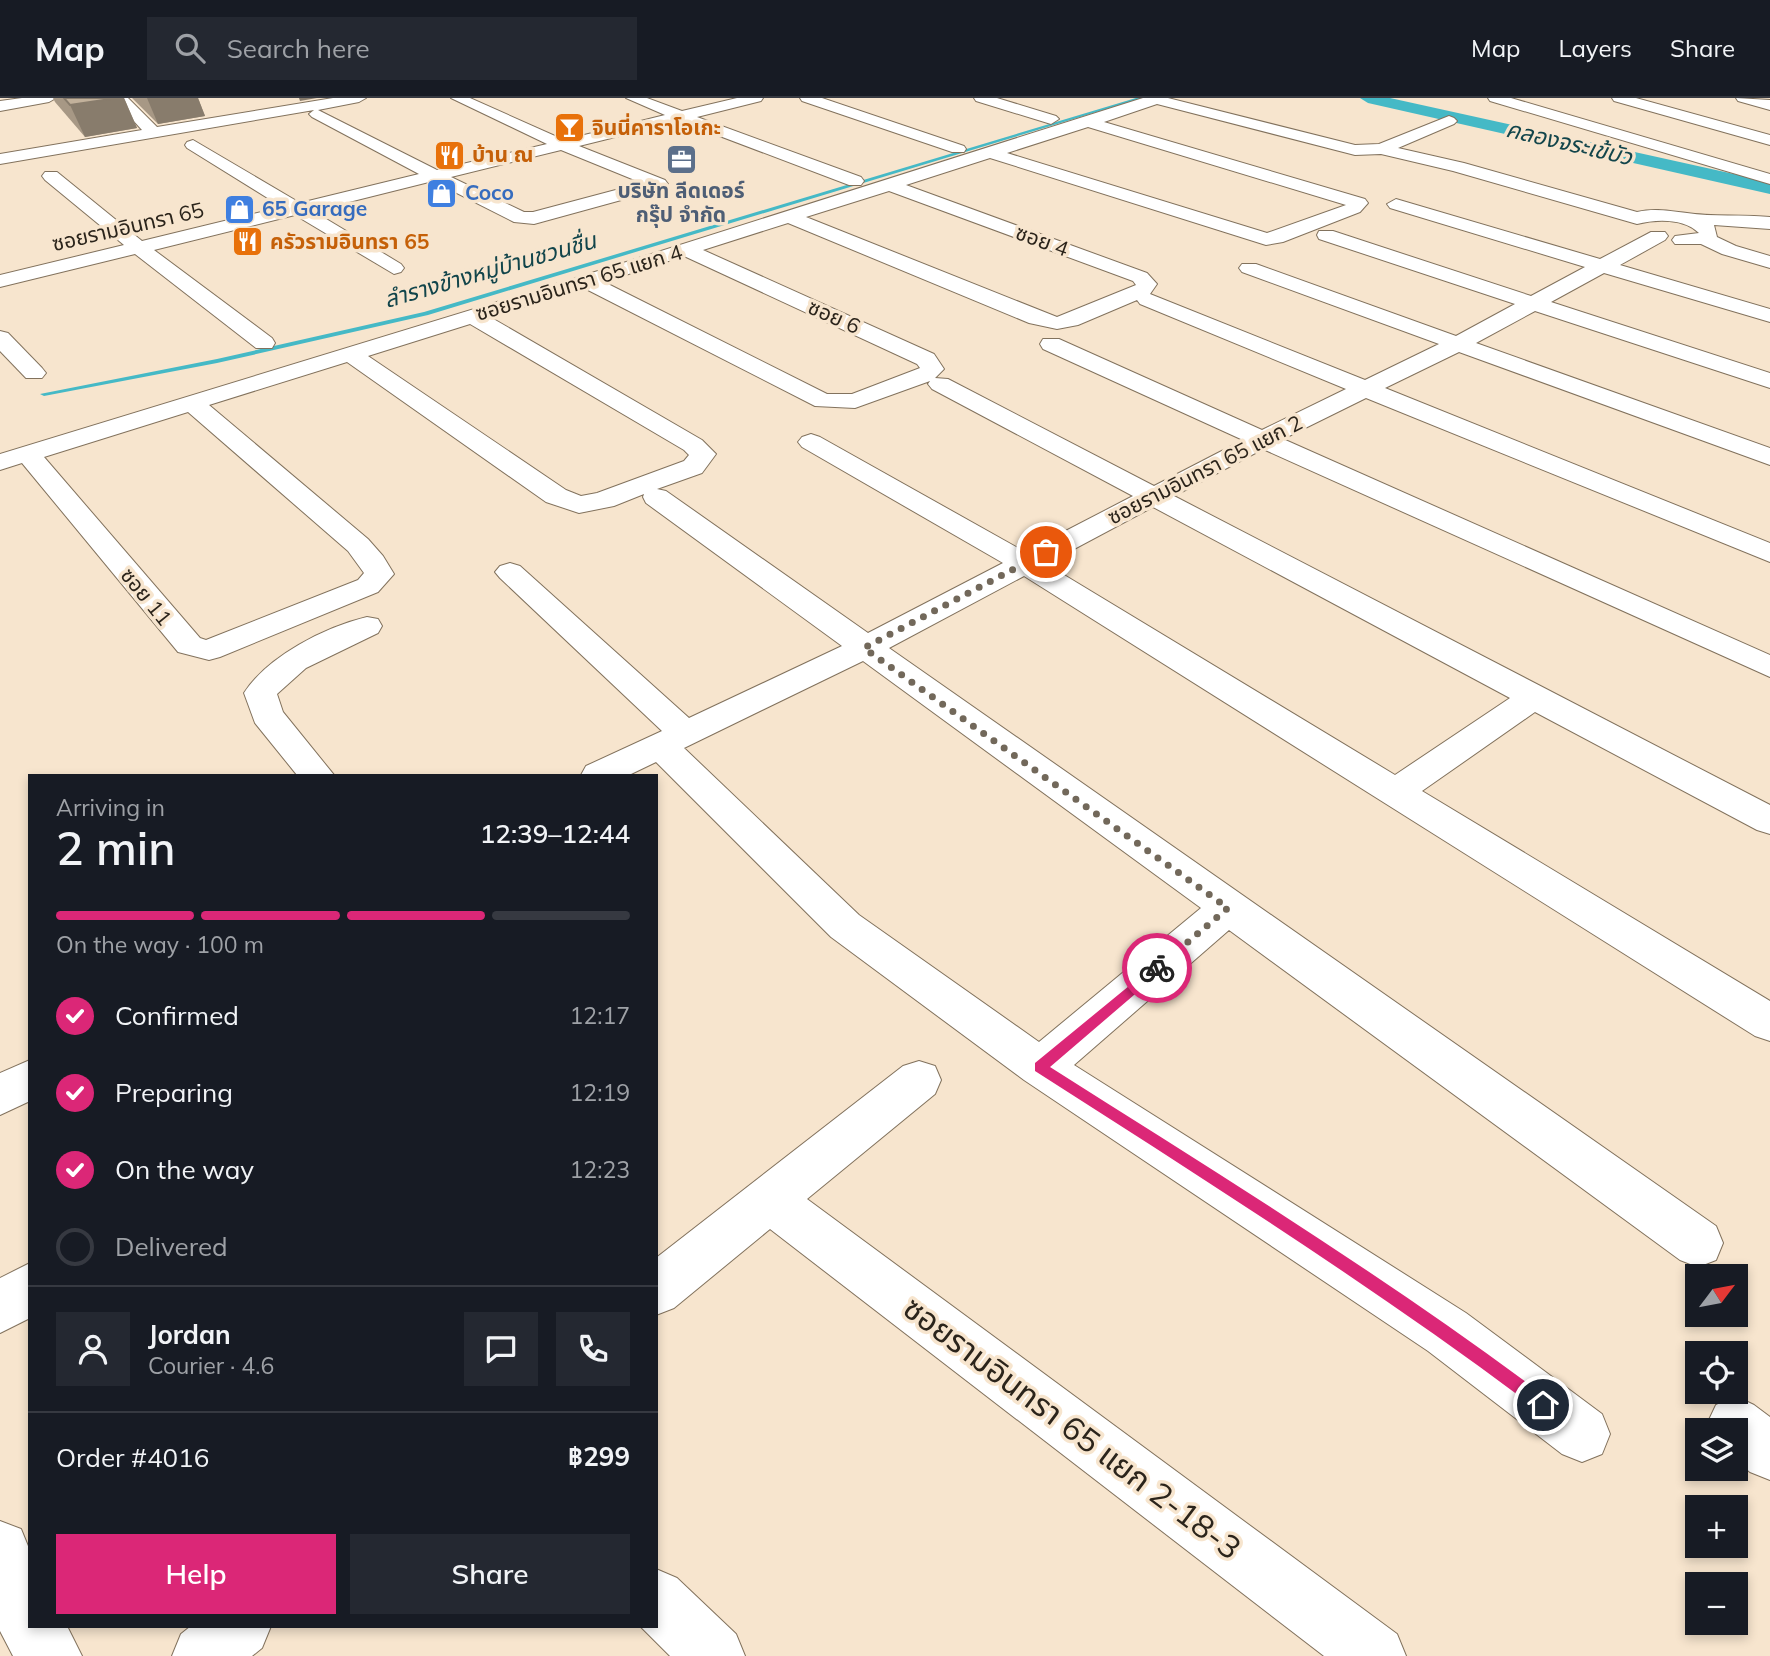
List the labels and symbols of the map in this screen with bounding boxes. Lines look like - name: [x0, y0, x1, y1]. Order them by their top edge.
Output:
- bar icon: จินนี่คาราโอเกะ: [552, 111, 586, 145]
- place label: จินนี่คาราโอเกะ: [592, 113, 721, 140]
- water label: คลองจระเข้บัว: [1503, 114, 1636, 171]
- restaurant icon: บ้าน ณ: [432, 138, 466, 172]
- place label: บ้าน ณ: [472, 141, 533, 167]
- office icon: บริษัท ลีดเดอร์ กรุ๊ป จำกัด: [664, 142, 698, 176]
- shop icon: Coco: [425, 176, 459, 210]
- place label: บริษัท ลีดเดอร์ กรุ๊ป จำกัด: [617, 177, 745, 228]
- place label: Coco: [465, 179, 514, 205]
- shop icon: 65 Garage: [222, 192, 256, 226]
- place label: 65 Garage: [262, 195, 367, 221]
- street label: ซอยรามอินทรา 65: [49, 196, 206, 256]
- street label: ซอย 4: [1012, 219, 1073, 262]
- water label: ลำรางข้างหมู่บ้านชวนชื่น: [380, 224, 601, 315]
- restaurant icon: ครัวรามอินทรา 65: [230, 225, 264, 259]
- place label: ครัวรามอินทรา 65: [270, 228, 429, 254]
- street label: ซอยรามอินทรา 65 แยก 4: [472, 238, 686, 326]
- street label: ซอย 6: [804, 293, 864, 339]
- street label: ซอยรามอินทรา 65 แยก 2: [1103, 409, 1306, 529]
- pin: [1016, 522, 1076, 582]
- street label: ซอย 11: [116, 562, 178, 631]
- courier: [1122, 933, 1192, 1003]
- north arrow: [1685, 1264, 1748, 1326]
- street label: ซอยรามอินทรา 65 แยก 2-18-3: [896, 1287, 1249, 1567]
- pin: [1513, 1375, 1573, 1435]

